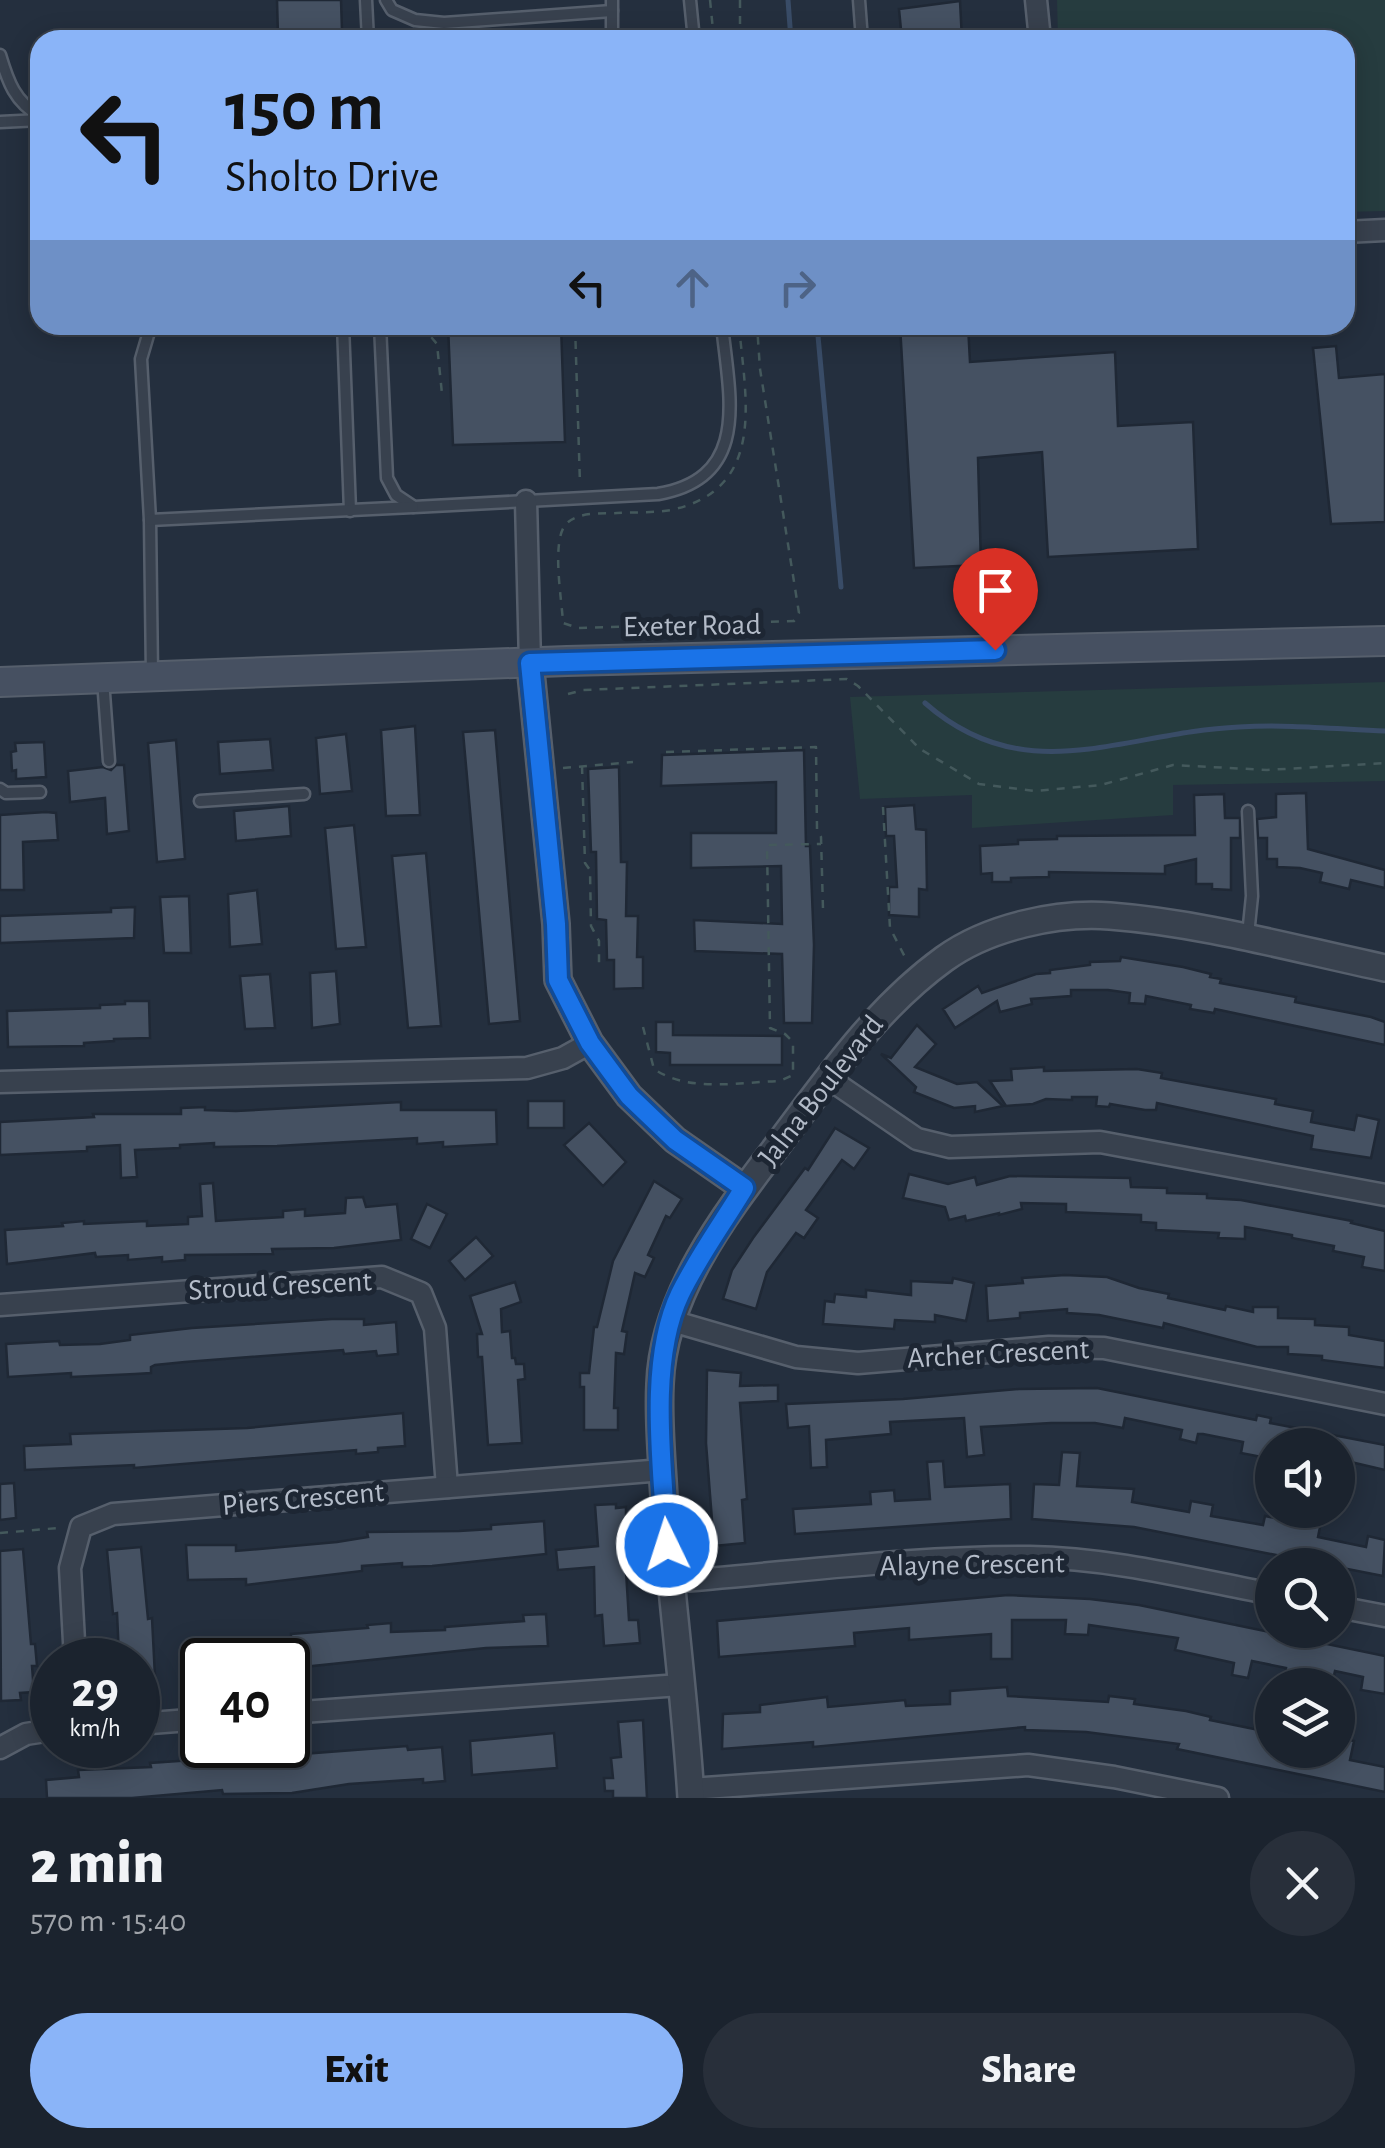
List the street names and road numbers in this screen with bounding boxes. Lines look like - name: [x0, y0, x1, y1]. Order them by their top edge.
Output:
- street label: Exeter Road: [623, 610, 761, 642]
- street label: Jalna Boulevard: [753, 1010, 889, 1172]
- street label: Stroud Crescent: [187, 1266, 373, 1306]
- street label: Archer Crescent: [906, 1334, 1090, 1374]
- street label: Piers Crescent: [221, 1477, 386, 1521]
- street label: Alayne Crescent: [879, 1548, 1065, 1582]

